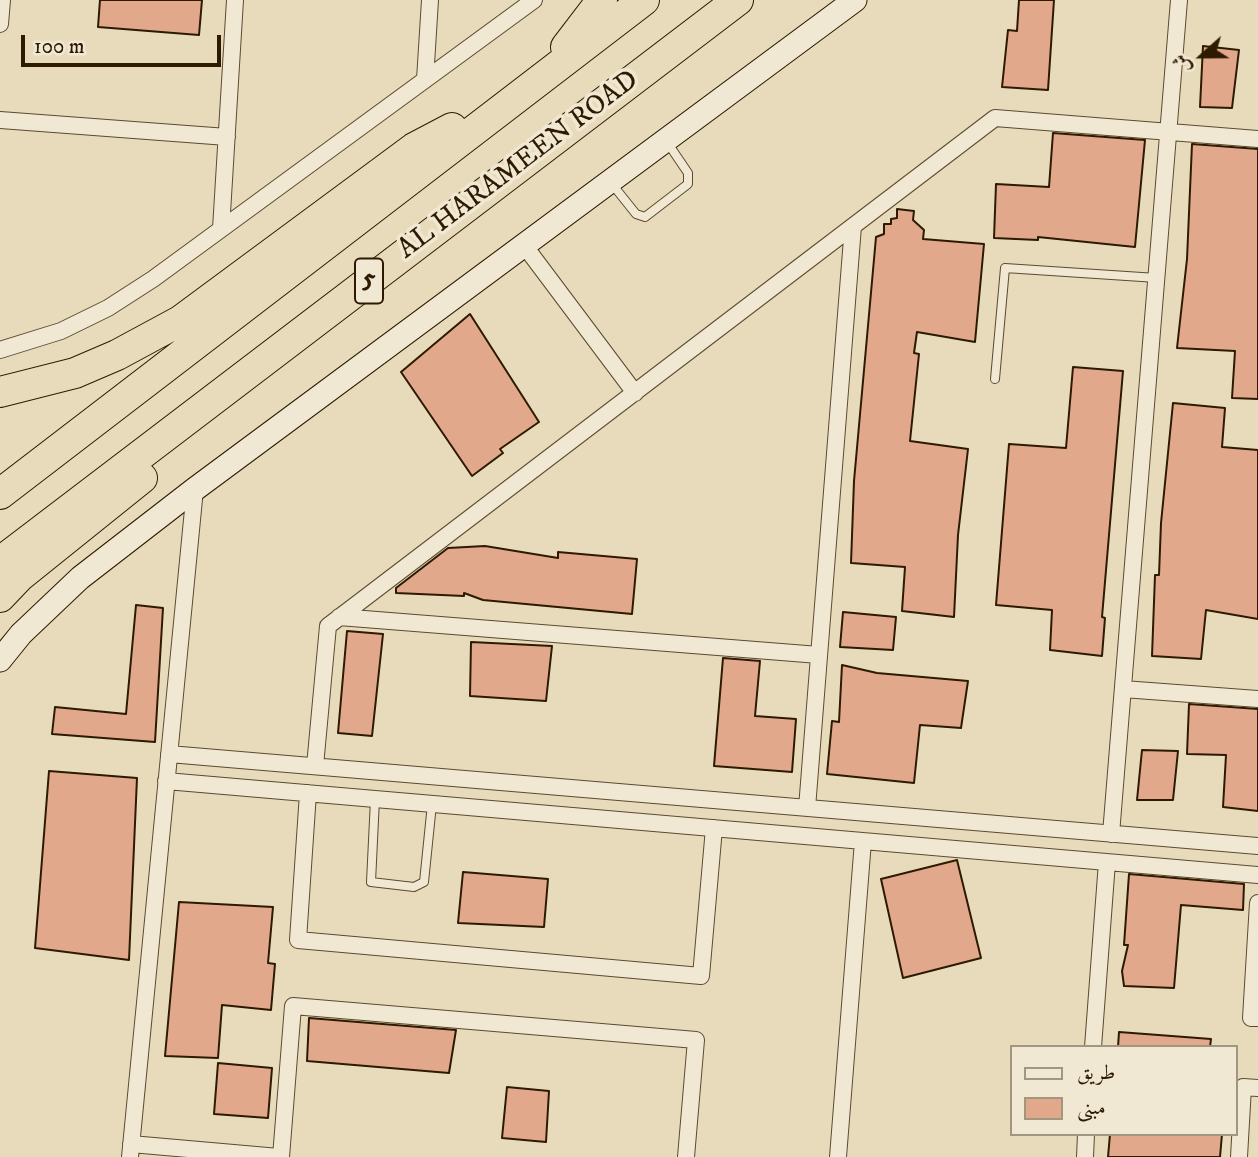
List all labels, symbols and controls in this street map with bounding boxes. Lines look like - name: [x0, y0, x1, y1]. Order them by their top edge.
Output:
- scale bar: [24, 21, 224, 65]
- north arrow: [1167, 21, 1237, 91]
- text: 100 m: [34, 34, 85, 60]
- text: ش: [1168, 51, 1196, 77]
- street label: AL HARAMEEN ROAD: [392, 64, 646, 268]
- road number: 5: [355, 258, 383, 304]
- legend: [1010, 1045, 1237, 1136]
- text: طريق: [1077, 1060, 1115, 1086]
- text: مبنى: [1077, 1095, 1106, 1121]

